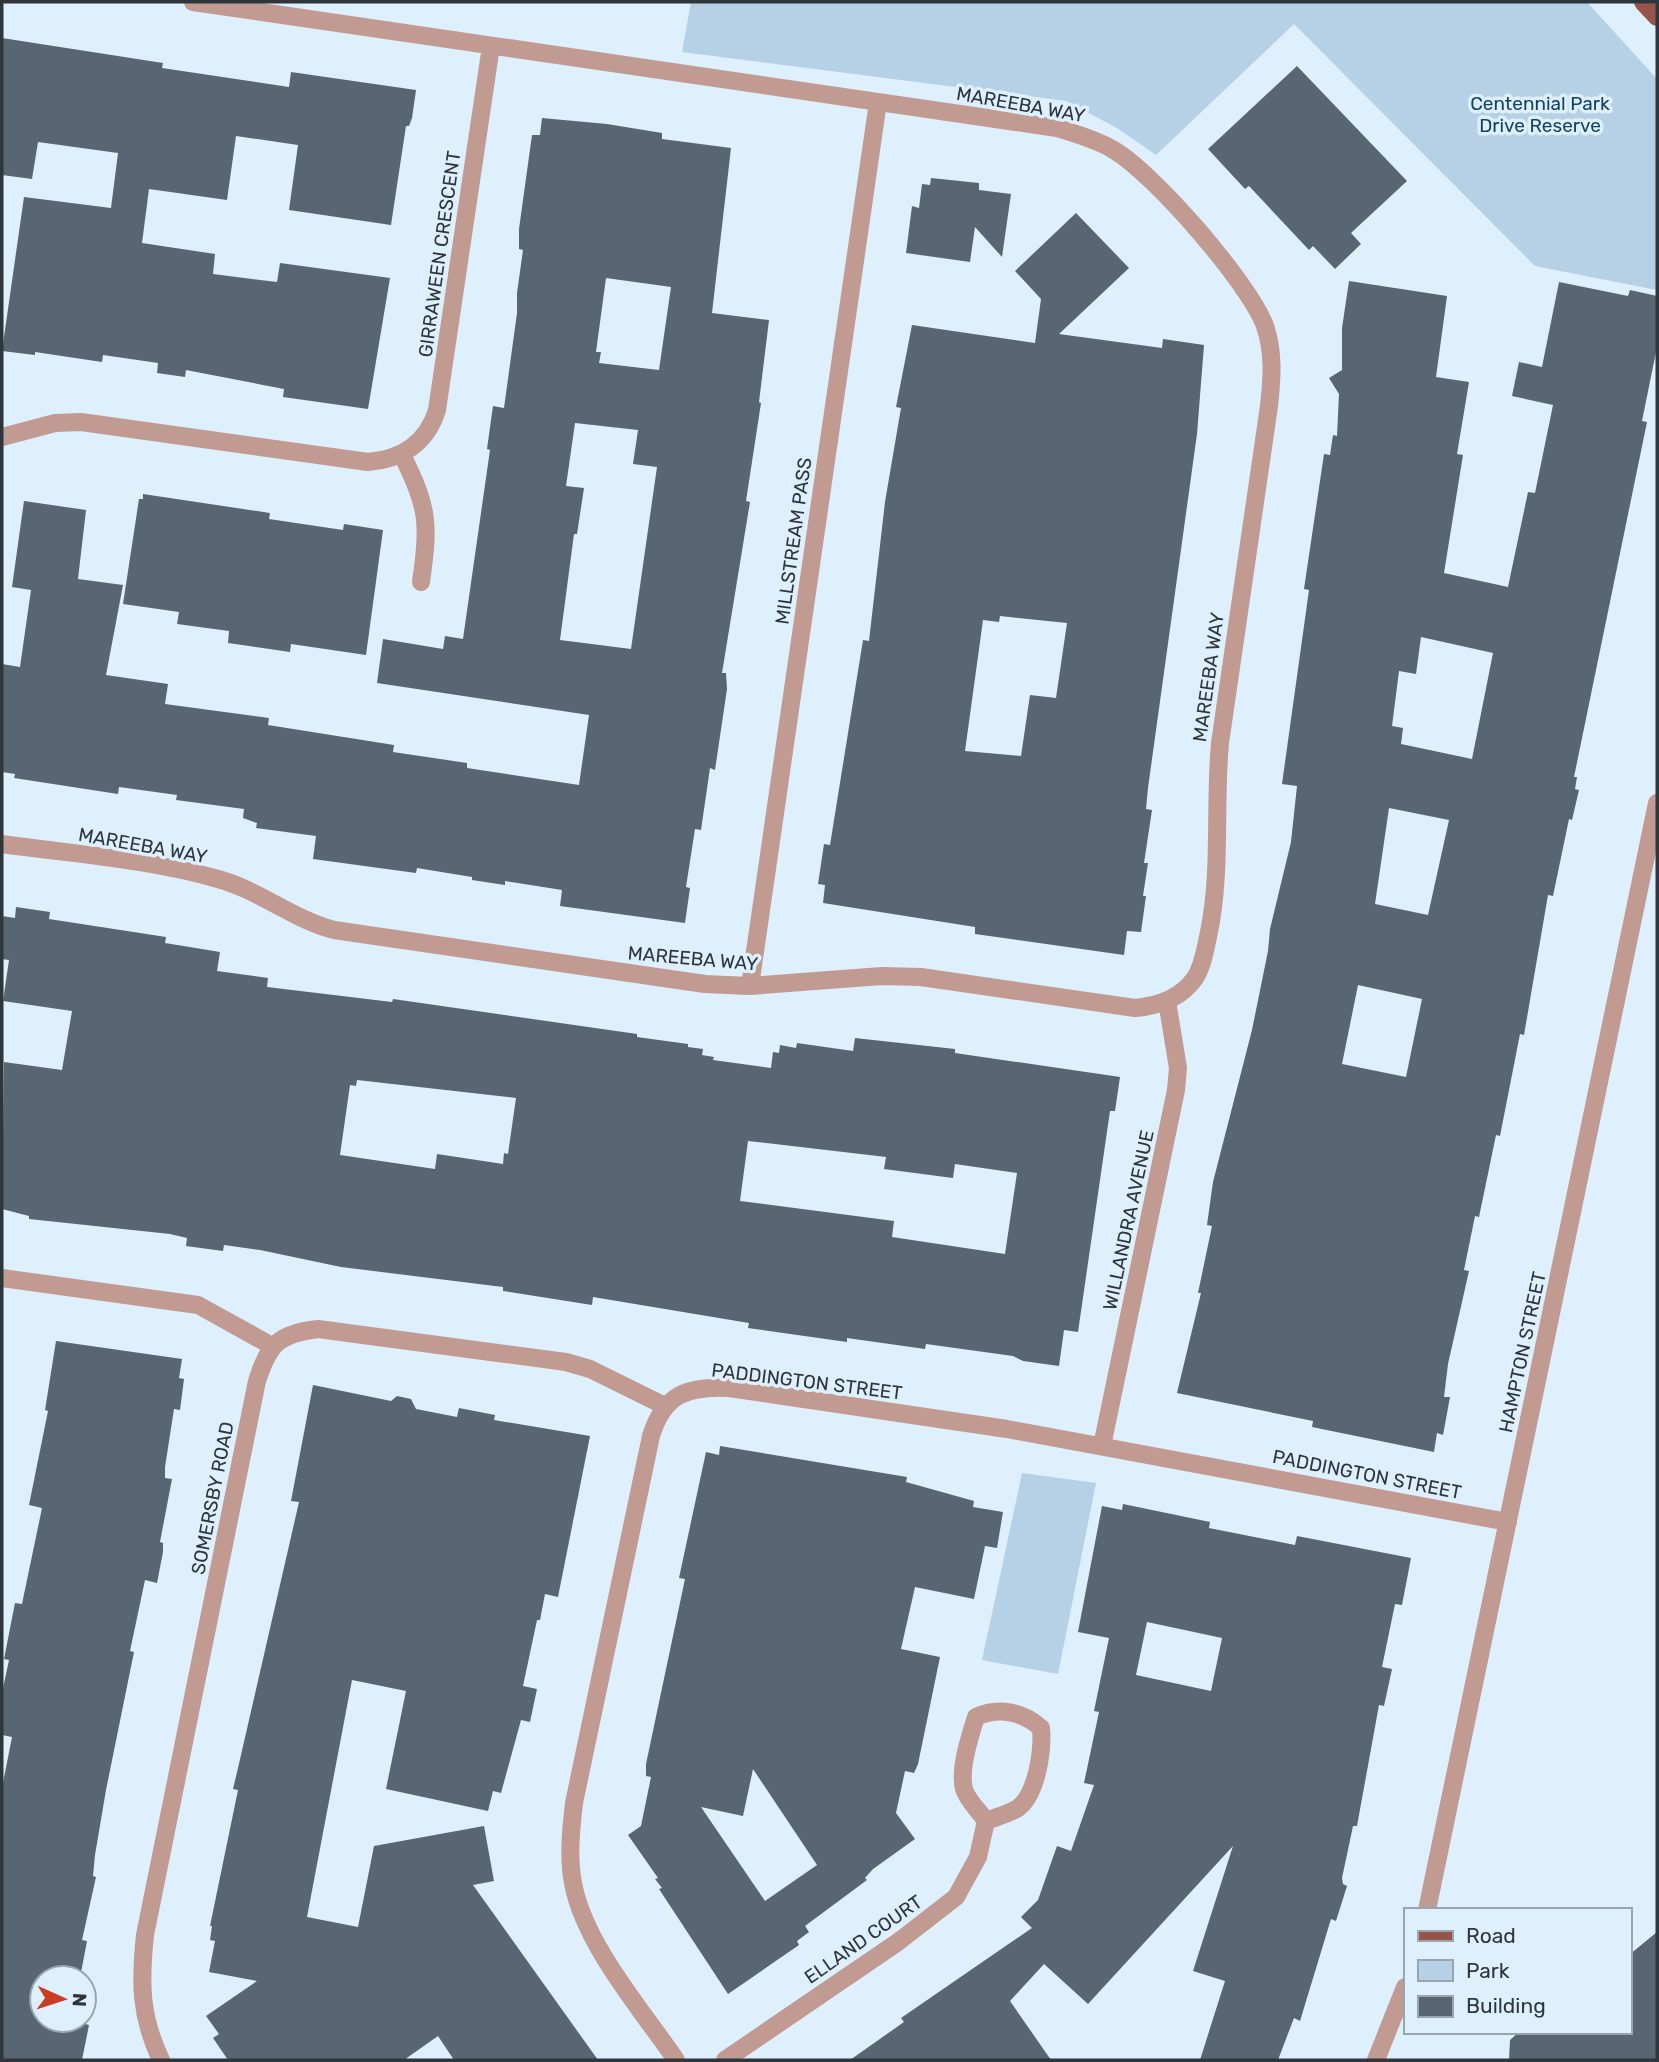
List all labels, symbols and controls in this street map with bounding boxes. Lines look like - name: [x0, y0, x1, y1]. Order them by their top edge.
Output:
- street label: MAREEBA WAY: [955, 82, 1087, 127]
- park label: Centennial Park Drive Reserve: [1470, 92, 1610, 137]
- street label: GIRRAWEEN CRESCENT: [414, 149, 465, 359]
- street label: MILLSTREAM PASS: [770, 456, 817, 626]
- street label: MAREEBA WAY: [1188, 611, 1229, 743]
- street label: MAREEBA WAY: [77, 823, 209, 868]
- street label: MAREEBA WAY: [627, 941, 759, 976]
- street label: WILLANDRA AVENUE: [1098, 1128, 1159, 1312]
- street label: HAMPTON STREET: [1494, 1269, 1551, 1435]
- street label: PADDINGTON STREET: [710, 1358, 904, 1405]
- street label: SOMERSBY ROAD: [186, 1420, 239, 1576]
- street label: PADDINGTON STREET: [1270, 1445, 1463, 1504]
- street label: ELLAND COURT: [800, 1890, 927, 1989]
- legend: [1404, 1908, 1631, 2034]
- text: Road: [1466, 1923, 1516, 1948]
- text: Park: [1466, 1958, 1510, 1983]
- north arrow: [28, 1964, 98, 2034]
- text: N: [68, 1992, 91, 2007]
- text: Building: [1466, 1993, 1546, 2018]

